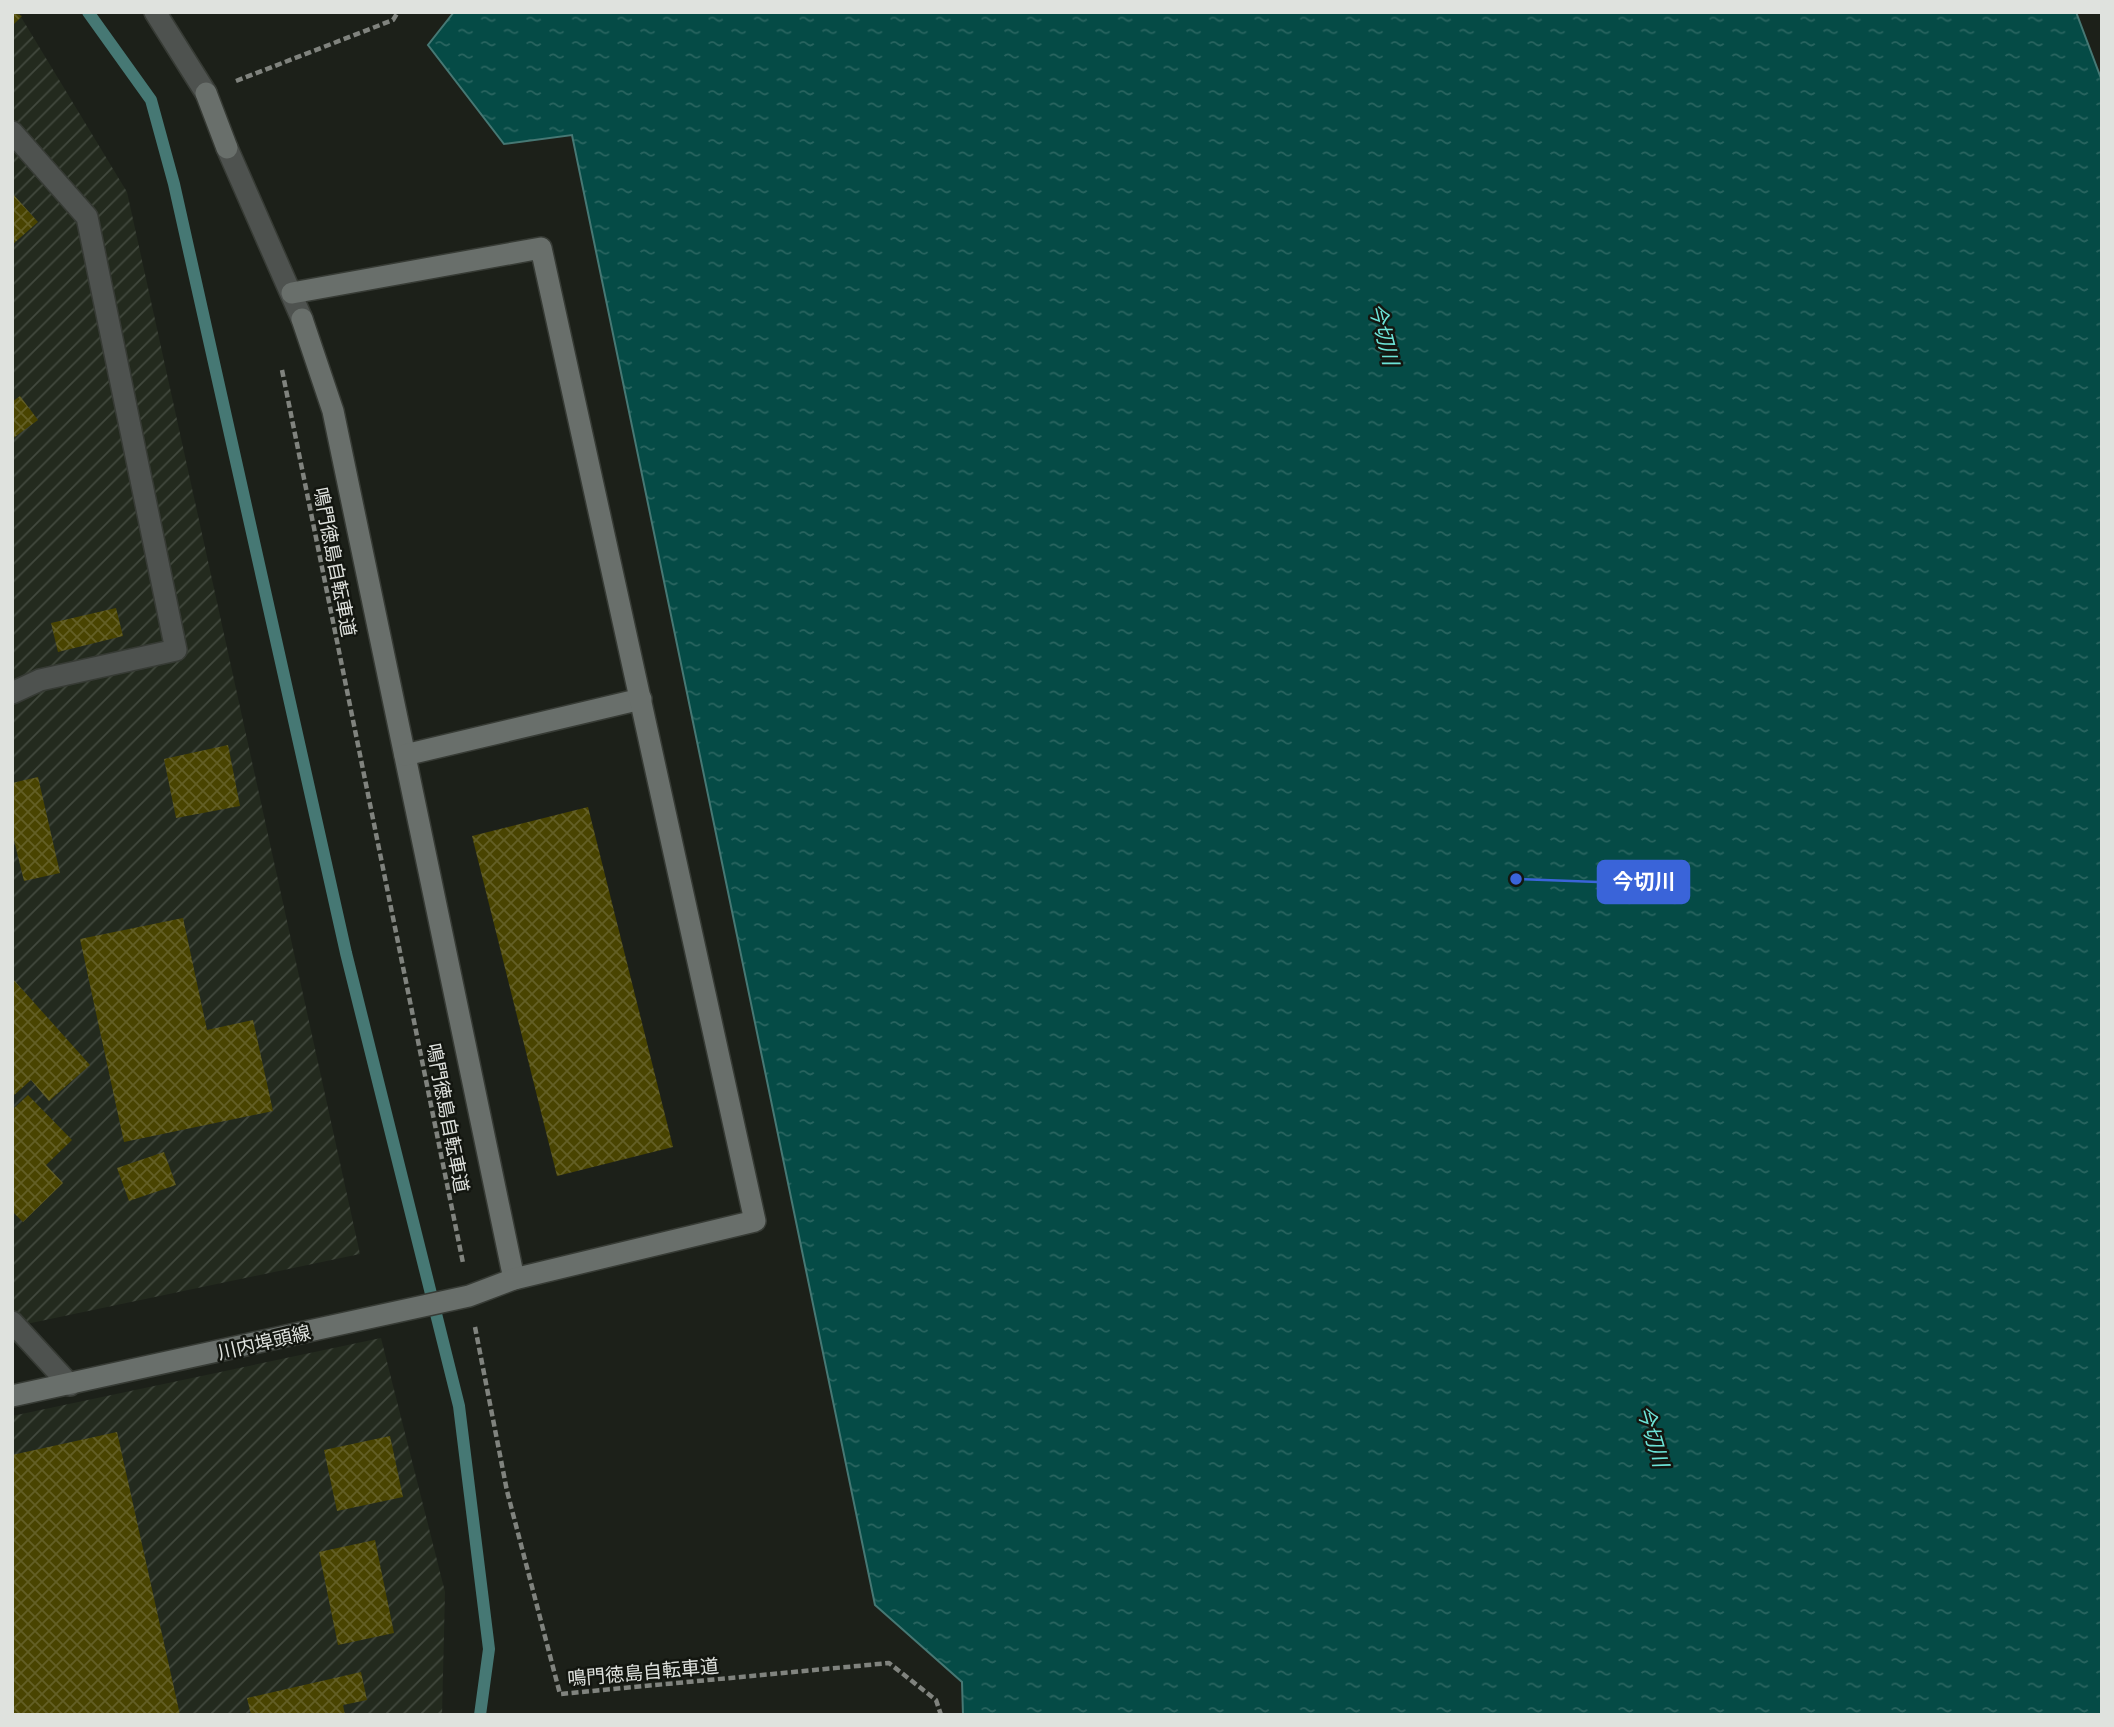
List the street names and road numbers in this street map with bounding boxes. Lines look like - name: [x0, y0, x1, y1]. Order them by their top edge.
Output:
- street label: 鳴門徳島自転車道: [308, 485, 362, 639]
- street label: 鳴門徳島自転車道: [421, 1041, 475, 1195]
- street label: 川内埠頭線: [215, 1319, 313, 1365]
- street label: 鳴門徳島自転車道: [566, 1652, 720, 1692]

